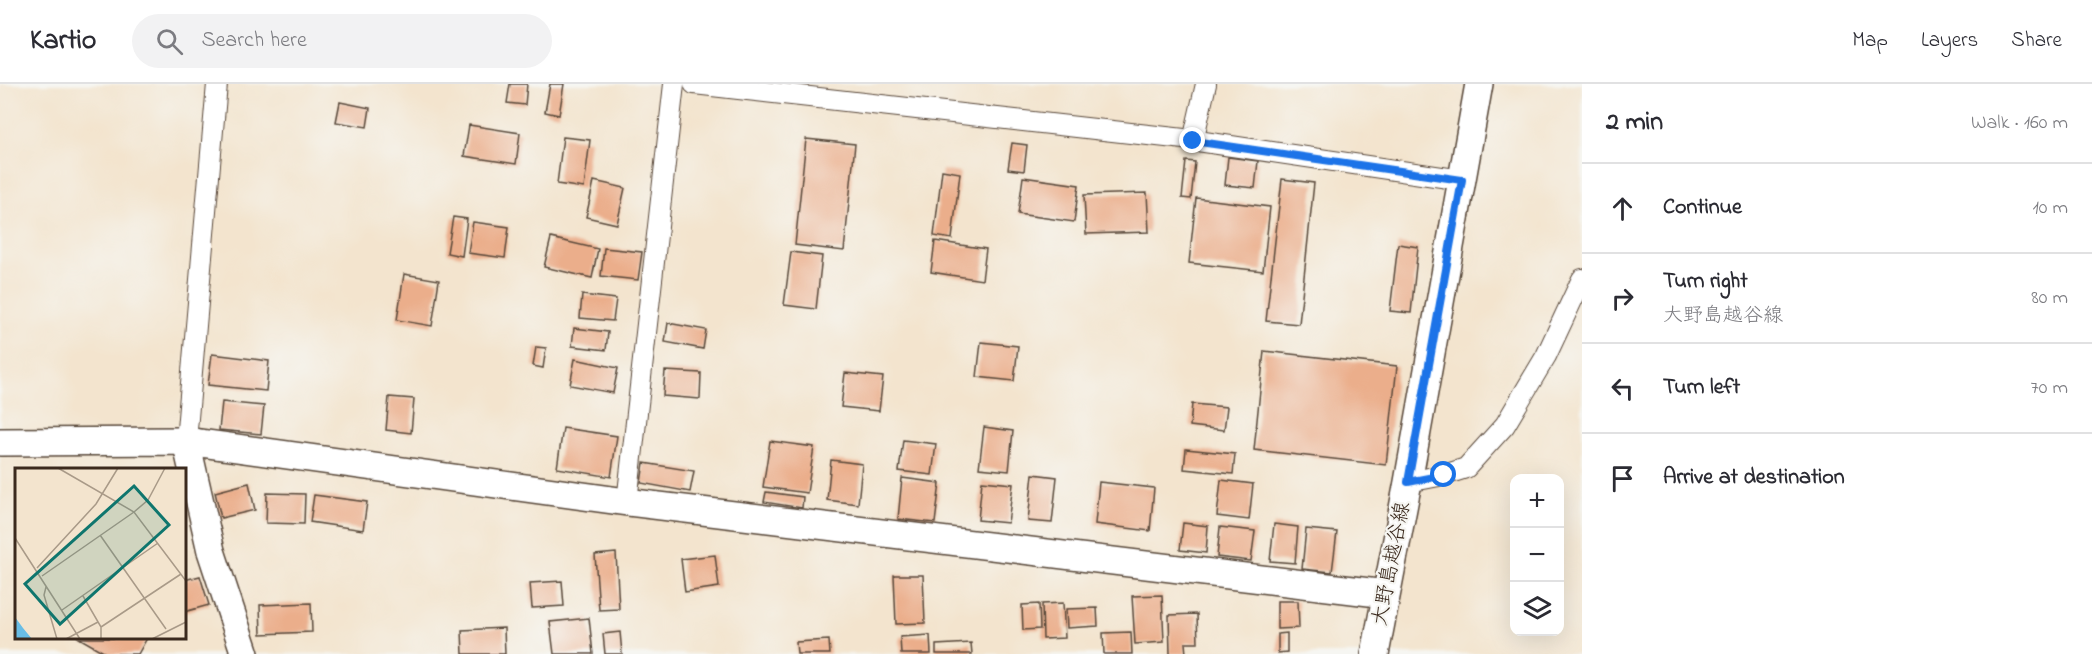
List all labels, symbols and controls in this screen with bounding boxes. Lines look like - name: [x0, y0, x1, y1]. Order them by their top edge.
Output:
- search box: [132, 14, 552, 68]
- text: Kartio: [30, 21, 96, 62]
- icon: search: [153, 25, 186, 58]
- text: Search here: [201, 25, 307, 57]
- text: Map: [1852, 26, 1888, 56]
- text: Layers: [1921, 26, 1978, 56]
- text: Share: [2011, 26, 2062, 56]
- text: 2 min: [1606, 104, 1663, 142]
- text: Walk · 160 m: [1971, 109, 2068, 138]
- route end: [1179, 127, 1205, 153]
- icon: ahead: [1606, 192, 1639, 225]
- text: Continue: [1663, 192, 1742, 224]
- text: 10 m: [2032, 194, 2068, 223]
- text: Turn right: [1663, 266, 1748, 298]
- icon: right: [1606, 282, 1639, 315]
- text: 80 m: [2031, 284, 2068, 313]
- text: 大野島越谷線: [1663, 302, 1783, 331]
- icon: left: [1606, 372, 1639, 405]
- text: Turn left: [1663, 372, 1740, 404]
- text: 70 m: [2031, 374, 2068, 403]
- route start: [1430, 461, 1456, 487]
- icon: arrive: [1606, 462, 1639, 495]
- text: Arrive at destination: [1663, 462, 1845, 494]
- inset map: [15, 468, 186, 639]
- map controls: [1510, 474, 1564, 636]
- button: +: [1510, 474, 1564, 528]
- street label: 大野島越谷線: [1365, 499, 1419, 629]
- button: −: [1510, 528, 1564, 582]
- button: layers: [1510, 582, 1564, 636]

